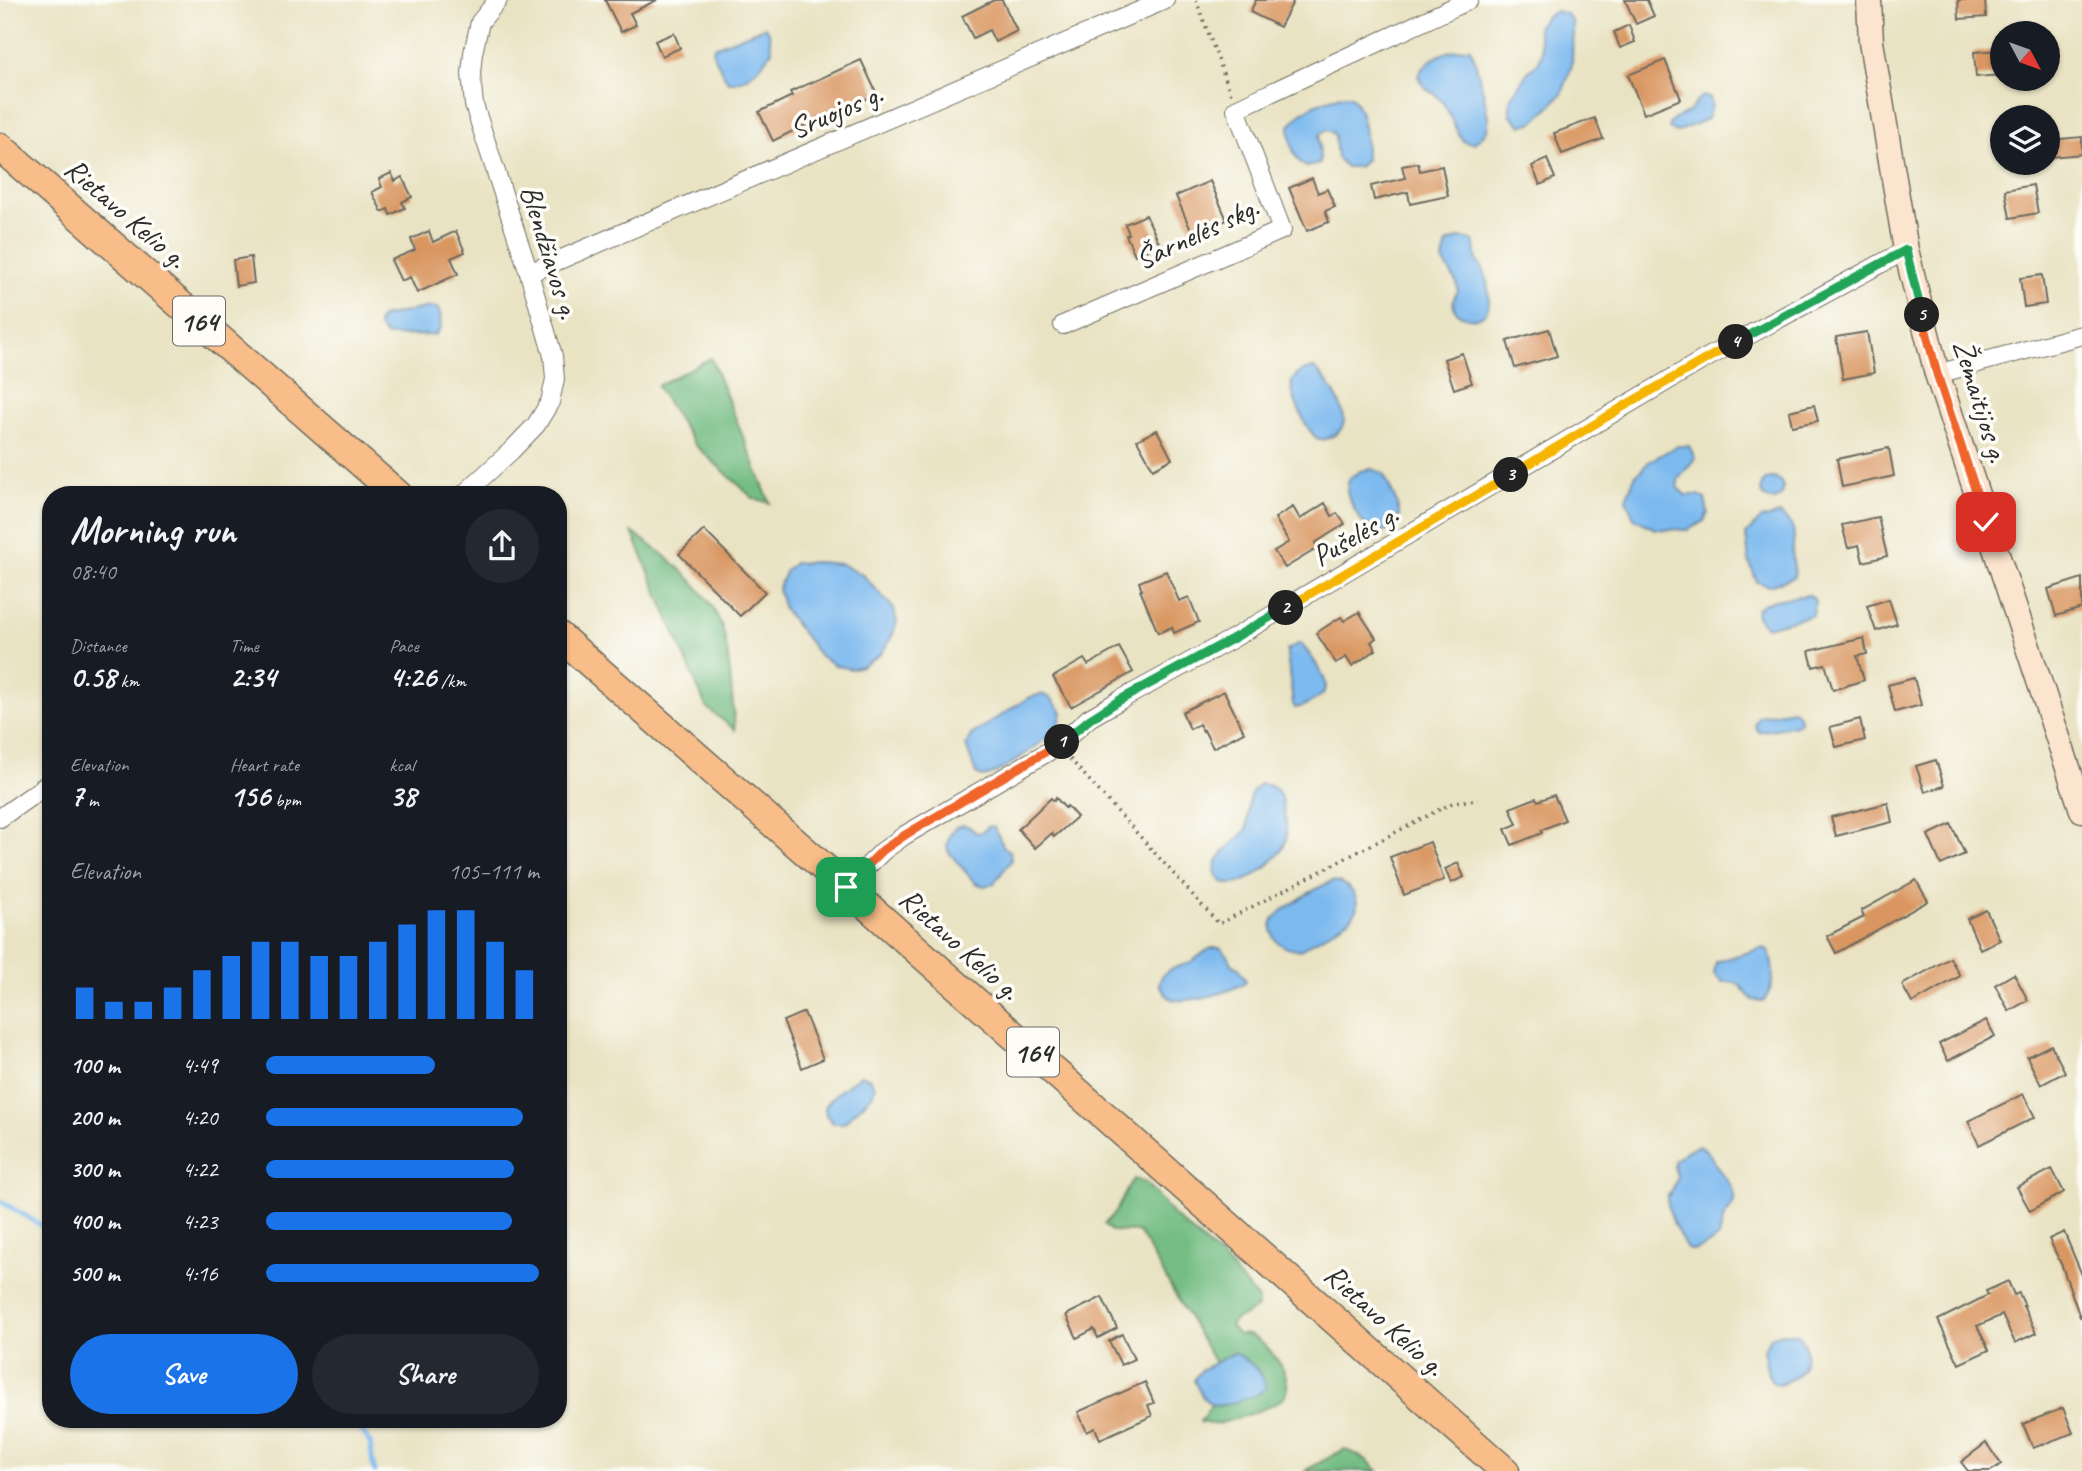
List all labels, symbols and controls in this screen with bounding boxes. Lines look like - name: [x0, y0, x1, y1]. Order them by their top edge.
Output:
- north arrow: [1990, 21, 2060, 91]
- map controls: [1990, 21, 2060, 175]
- street label: Sruojos g.: [784, 74, 888, 148]
- button: layers: [1990, 105, 2060, 175]
- street label: Rietavo Kelio g.: [57, 149, 195, 277]
- street label: Blendžiavos g.: [512, 181, 588, 323]
- street label: Šarnelės skg.: [1129, 188, 1265, 278]
- road number: 164: [173, 296, 225, 346]
- pin: 5: [1904, 298, 1940, 332]
- text: 5: [1917, 302, 1926, 326]
- pin: 4: [1718, 324, 1754, 360]
- text: 4: [1731, 329, 1740, 353]
- street label: Žemaitijos g.: [1944, 335, 2018, 467]
- pin: 3: [1494, 458, 1528, 492]
- text: 3: [1506, 462, 1515, 486]
- pin: [1956, 492, 2016, 552]
- street label: Pušelės g.: [1305, 495, 1405, 575]
- icon: check: [1967, 503, 2005, 541]
- text: Morning run: [70, 507, 236, 554]
- button: share: [465, 509, 539, 583]
- text: 08:40: [70, 557, 116, 586]
- pin: 2: [1268, 590, 1304, 626]
- text: 2: [1281, 595, 1290, 619]
- text: Distance: [70, 634, 127, 658]
- text: Time: [230, 634, 259, 658]
- text: Pace: [389, 634, 419, 658]
- text: 0.58: [70, 658, 116, 696]
- text: 2:34: [230, 658, 276, 696]
- text: 4:26: [389, 658, 436, 696]
- text: km: [116, 669, 139, 693]
- text: /km: [436, 669, 466, 693]
- pin: 1: [1044, 724, 1080, 760]
- text: 1: [1057, 729, 1066, 753]
- text: Elevation: [70, 753, 128, 777]
- text: Heart rate: [230, 753, 299, 777]
- text: kcal: [389, 753, 414, 777]
- text: 7: [70, 777, 83, 815]
- text: 156: [230, 777, 270, 815]
- text: 38: [389, 777, 416, 815]
- text: m: [83, 788, 99, 812]
- text: bpm: [270, 788, 301, 812]
- text: Elevation: [70, 857, 141, 886]
- text: 105–111 m: [448, 857, 539, 886]
- pin: [816, 857, 876, 917]
- icon: arrive: [827, 868, 865, 906]
- street label: Rietavo Kelio g.: [891, 880, 1029, 1008]
- road number: 164: [1007, 1028, 1059, 1076]
- text: 100 m: [70, 1051, 120, 1080]
- text: 4:49: [182, 1051, 218, 1080]
- text: 200 m: [70, 1103, 120, 1132]
- text: 4:20: [182, 1103, 218, 1132]
- text: 300 m: [70, 1155, 120, 1184]
- text: 4:22: [182, 1155, 218, 1184]
- text: 400 m: [70, 1207, 120, 1236]
- text: 4:23: [182, 1207, 218, 1236]
- street label: Rietavo Kelio g.: [1316, 1256, 1454, 1384]
- text: 500 m: [70, 1259, 119, 1288]
- text: 4:16: [182, 1259, 218, 1288]
- button: Save: [70, 1334, 298, 1414]
- button: Share: [312, 1334, 539, 1414]

